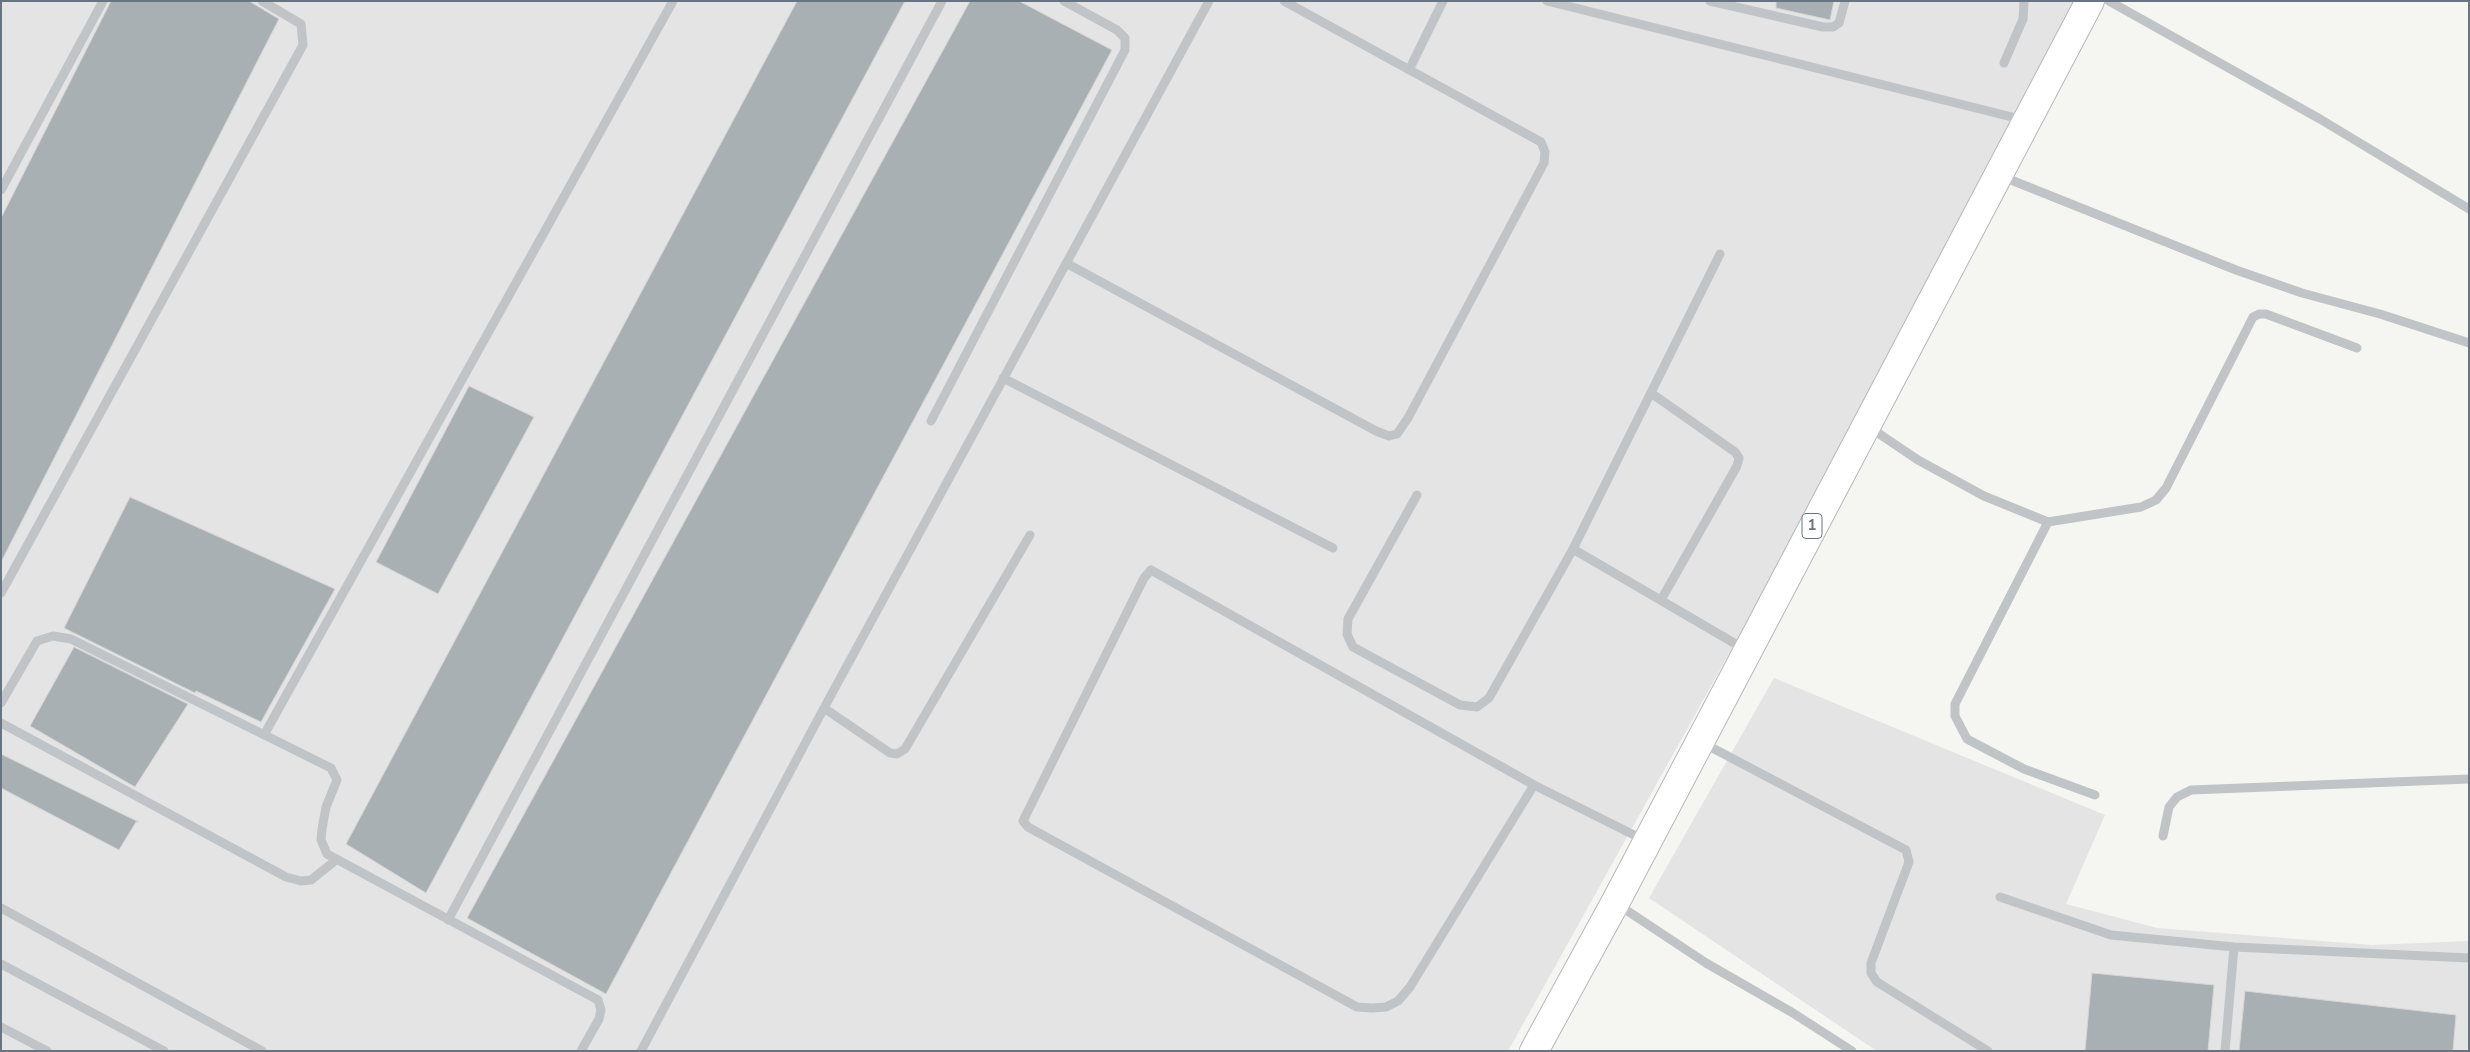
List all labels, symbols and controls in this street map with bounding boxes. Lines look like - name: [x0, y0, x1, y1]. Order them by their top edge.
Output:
- road number: 1: [1802, 514, 1822, 538]

